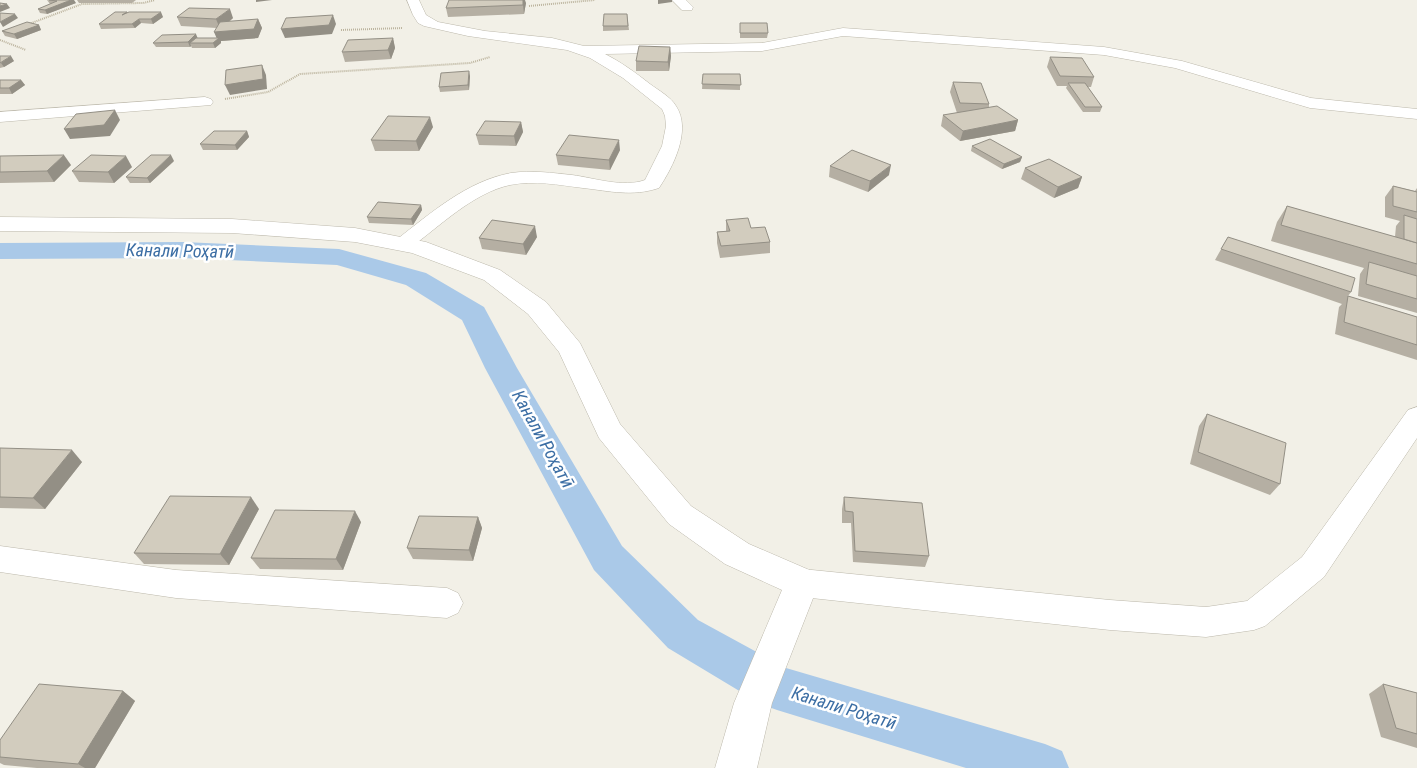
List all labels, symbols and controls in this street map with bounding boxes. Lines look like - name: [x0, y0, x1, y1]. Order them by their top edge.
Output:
- water label: Канали Роҳатӣ: [126, 239, 234, 262]
- water label: Канали Роҳатӣ: [508, 386, 579, 491]
- water label: Канали Роҳатӣ: [789, 682, 899, 733]

